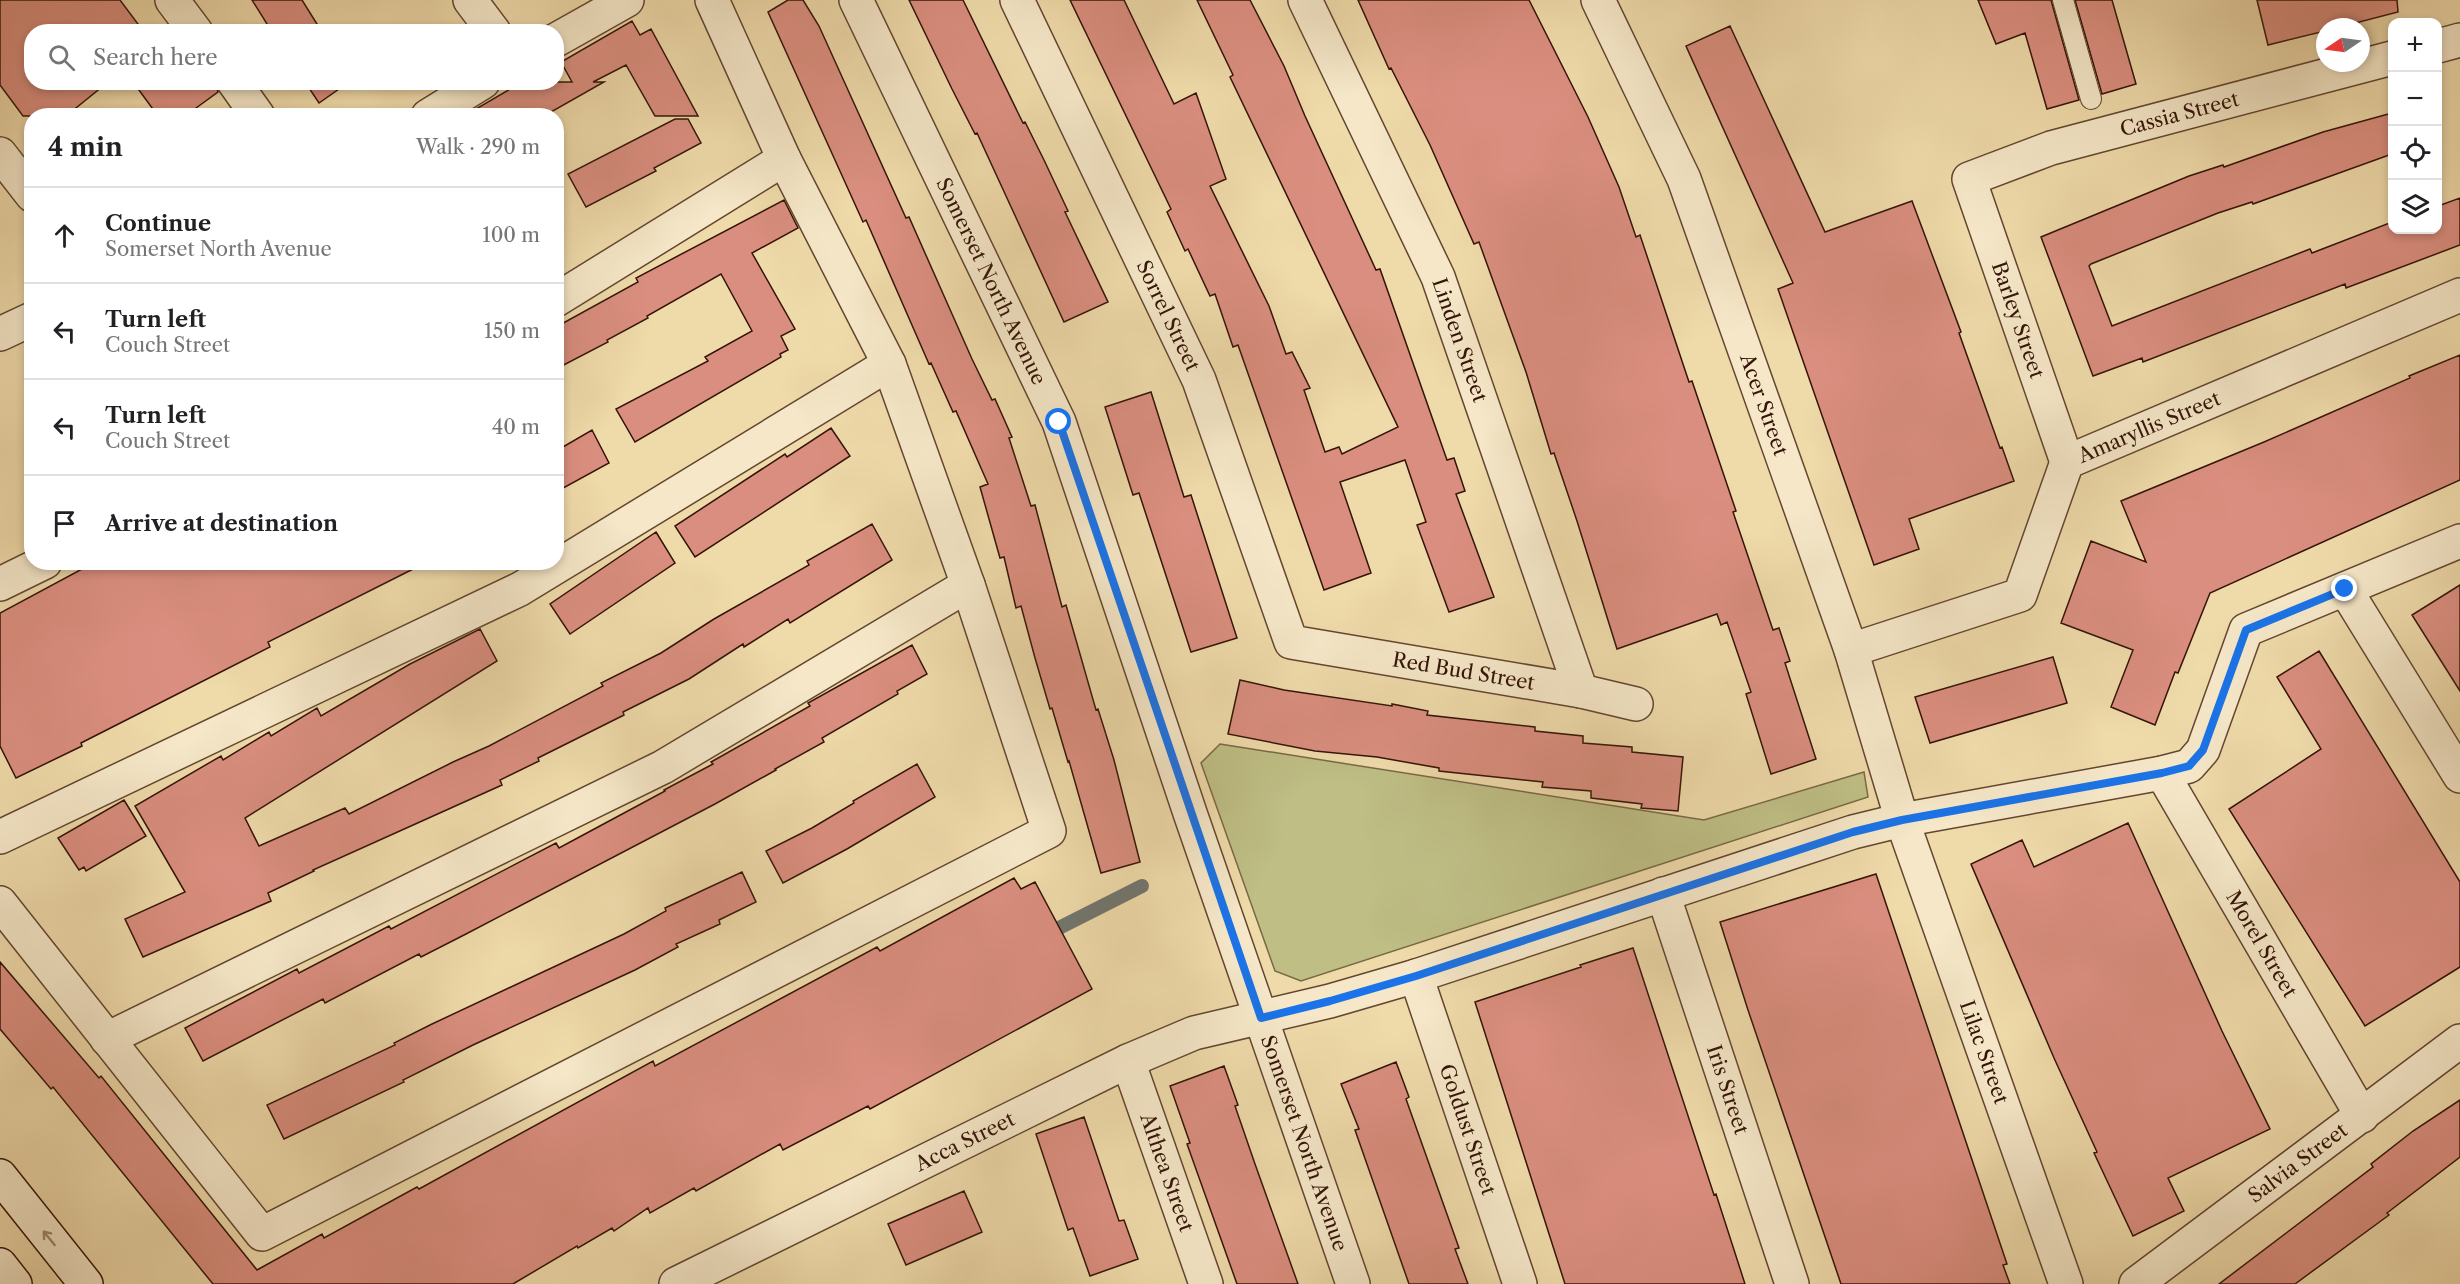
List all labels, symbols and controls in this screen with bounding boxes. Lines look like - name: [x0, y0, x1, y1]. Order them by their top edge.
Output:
- north arrow: [2316, 18, 2370, 72]
- map controls: [2388, 18, 2442, 234]
- button: +: [2388, 18, 2442, 72]
- search box: [24, 24, 564, 90]
- icon: search: [45, 41, 78, 74]
- text: Search here: [93, 44, 218, 71]
- button: −: [2388, 72, 2442, 126]
- street label: Cassia Street: [2117, 87, 2241, 141]
- button: locate: [2388, 126, 2442, 180]
- text: 4 min: [48, 131, 123, 163]
- text: Walk · 290 m: [416, 135, 540, 159]
- street label: Somerset North Avenue: [931, 174, 1051, 389]
- button: layers: [2388, 180, 2442, 234]
- text: Continue: [105, 210, 211, 237]
- icon: ahead: [48, 219, 81, 252]
- text: 100 m: [482, 223, 540, 247]
- text: Somerset North Avenue: [105, 237, 332, 261]
- street label: Sorrel Street: [1131, 256, 1205, 375]
- street label: Barley Street: [1987, 258, 2049, 382]
- street label: Linden Street: [1427, 275, 1492, 405]
- text: Turn left: [105, 306, 206, 333]
- icon: left: [48, 315, 81, 348]
- text: 150 m: [484, 319, 540, 343]
- text: Couch Street: [105, 333, 230, 357]
- street label: Acer Street: [1735, 350, 1793, 459]
- street label: Amaryllis Street: [2073, 386, 2224, 468]
- text: Turn left: [105, 402, 206, 429]
- route start: [1045, 408, 1071, 434]
- icon: left: [48, 411, 81, 444]
- text: 40 m: [492, 415, 540, 439]
- text: Couch Street: [105, 429, 230, 453]
- icon: arrive: [48, 507, 81, 540]
- text: Arrive at destination: [105, 510, 338, 537]
- route end: [2331, 575, 2357, 601]
- street label: Red Bud Street: [1391, 647, 1536, 695]
- street label: Morel Street: [2221, 886, 2302, 1002]
- street label: Lilac Street: [1955, 997, 2013, 1107]
- street label: Somerset North Avenue: [1256, 1032, 1353, 1254]
- street label: Iris Street: [1702, 1042, 1754, 1137]
- street label: Goldust Street: [1435, 1061, 1501, 1198]
- street label: Acca Street: [910, 1107, 1018, 1177]
- street label: Althea Street: [1135, 1109, 1199, 1235]
- street label: Salvia Street: [2243, 1118, 2352, 1208]
- one-way arrow: [43, 1230, 56, 1246]

